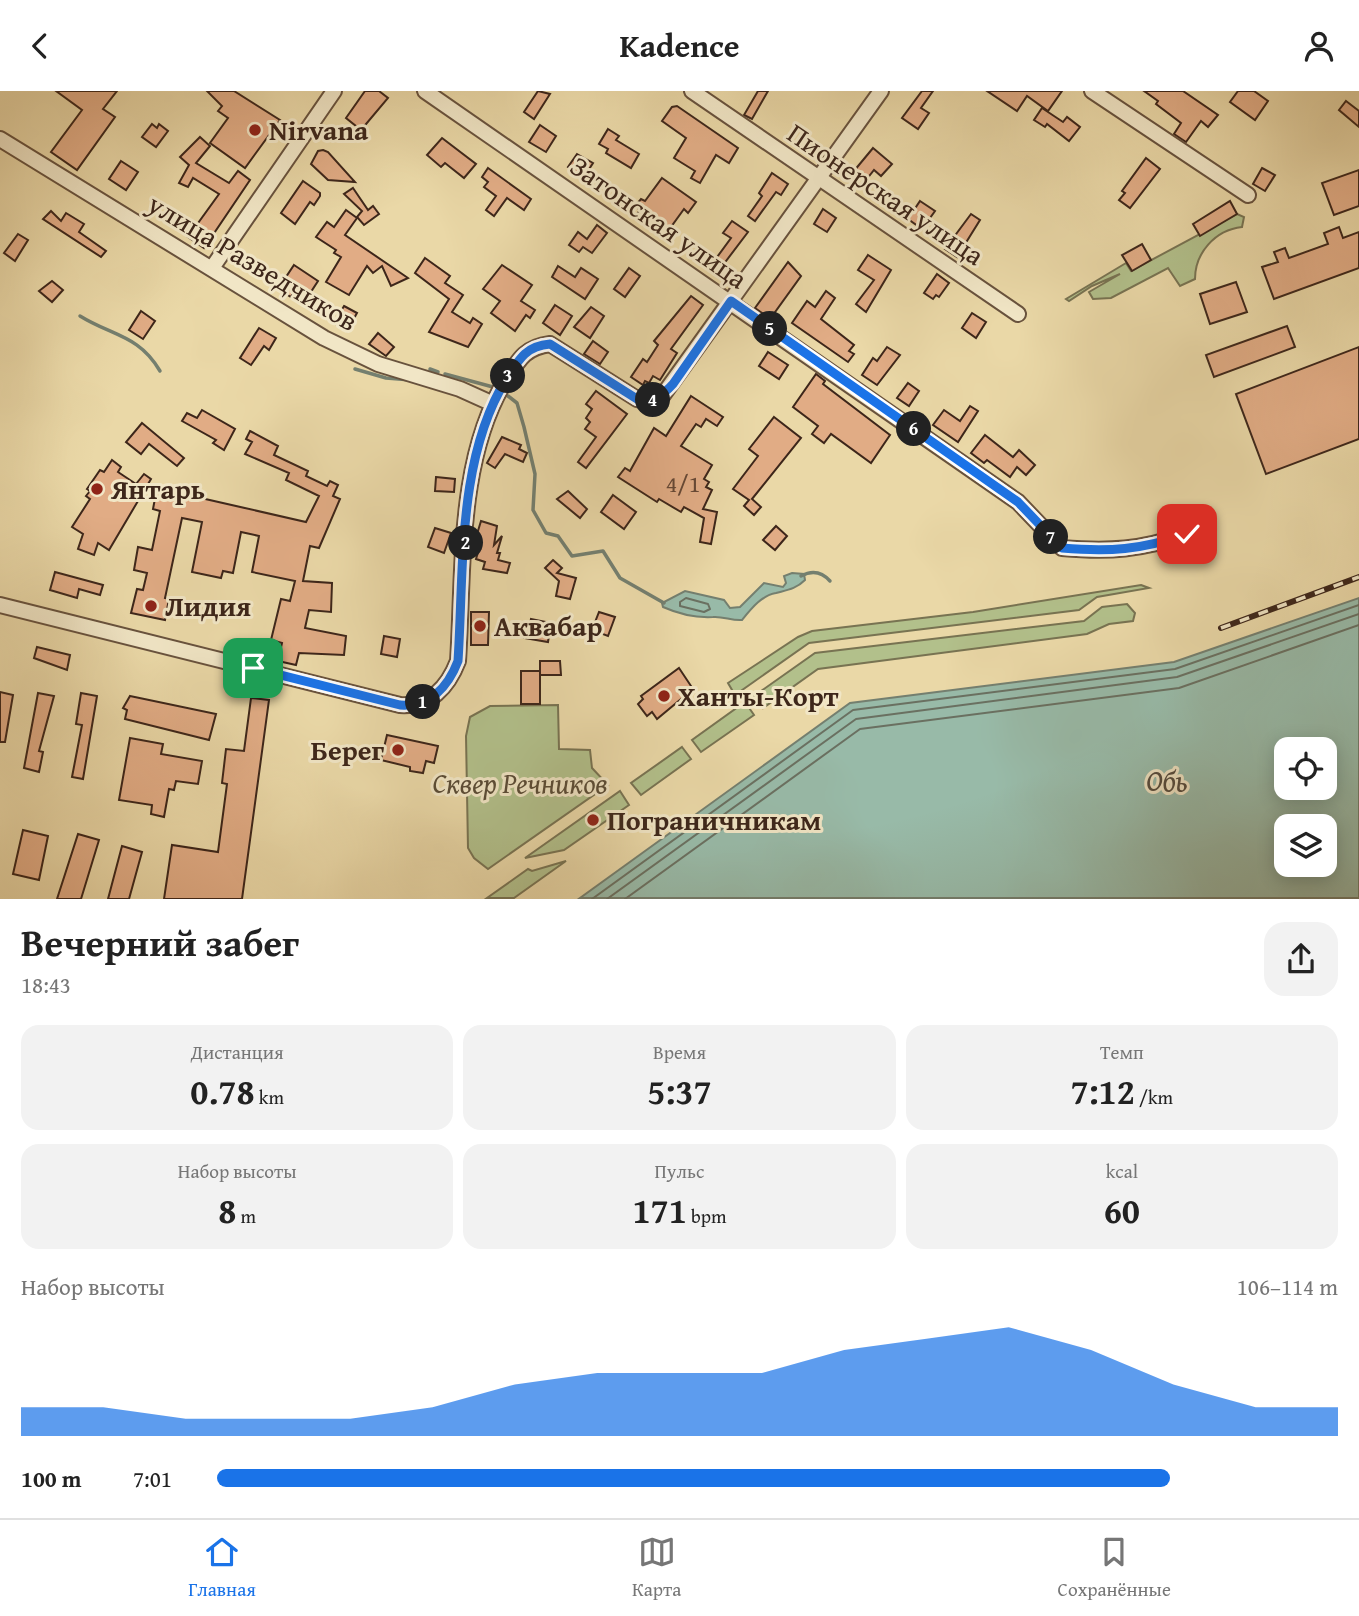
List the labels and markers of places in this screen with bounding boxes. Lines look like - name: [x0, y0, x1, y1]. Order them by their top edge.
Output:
- place label: Nirvana: [269, 109, 369, 150]
- marker: Nirvana: [247, 122, 263, 138]
- pin: 5: [752, 311, 788, 347]
- pin: 3: [490, 359, 526, 393]
- pin: 4: [636, 383, 670, 417]
- pin: 6: [897, 411, 932, 447]
- place label: Янтарь: [110, 468, 205, 509]
- marker: Янтарь: [89, 481, 105, 497]
- pin: [1157, 504, 1217, 564]
- pin: 7: [1034, 519, 1068, 555]
- pin: 2: [448, 525, 484, 561]
- place label: Лидия: [165, 585, 251, 626]
- marker: Лидия: [143, 598, 159, 614]
- place label: Аквабар: [494, 605, 603, 646]
- marker: Аквабар: [472, 618, 488, 634]
- pin: [223, 638, 283, 698]
- place label: Ханты-Корт: [678, 675, 839, 716]
- pin: 1: [406, 685, 440, 719]
- marker: Ханты-Корт: [656, 688, 672, 704]
- place label: Берег: [311, 729, 384, 770]
- marker: Берег: [390, 742, 406, 758]
- place label: Пограничникам: [607, 799, 821, 840]
- marker: Пограничникам: [585, 812, 601, 828]

